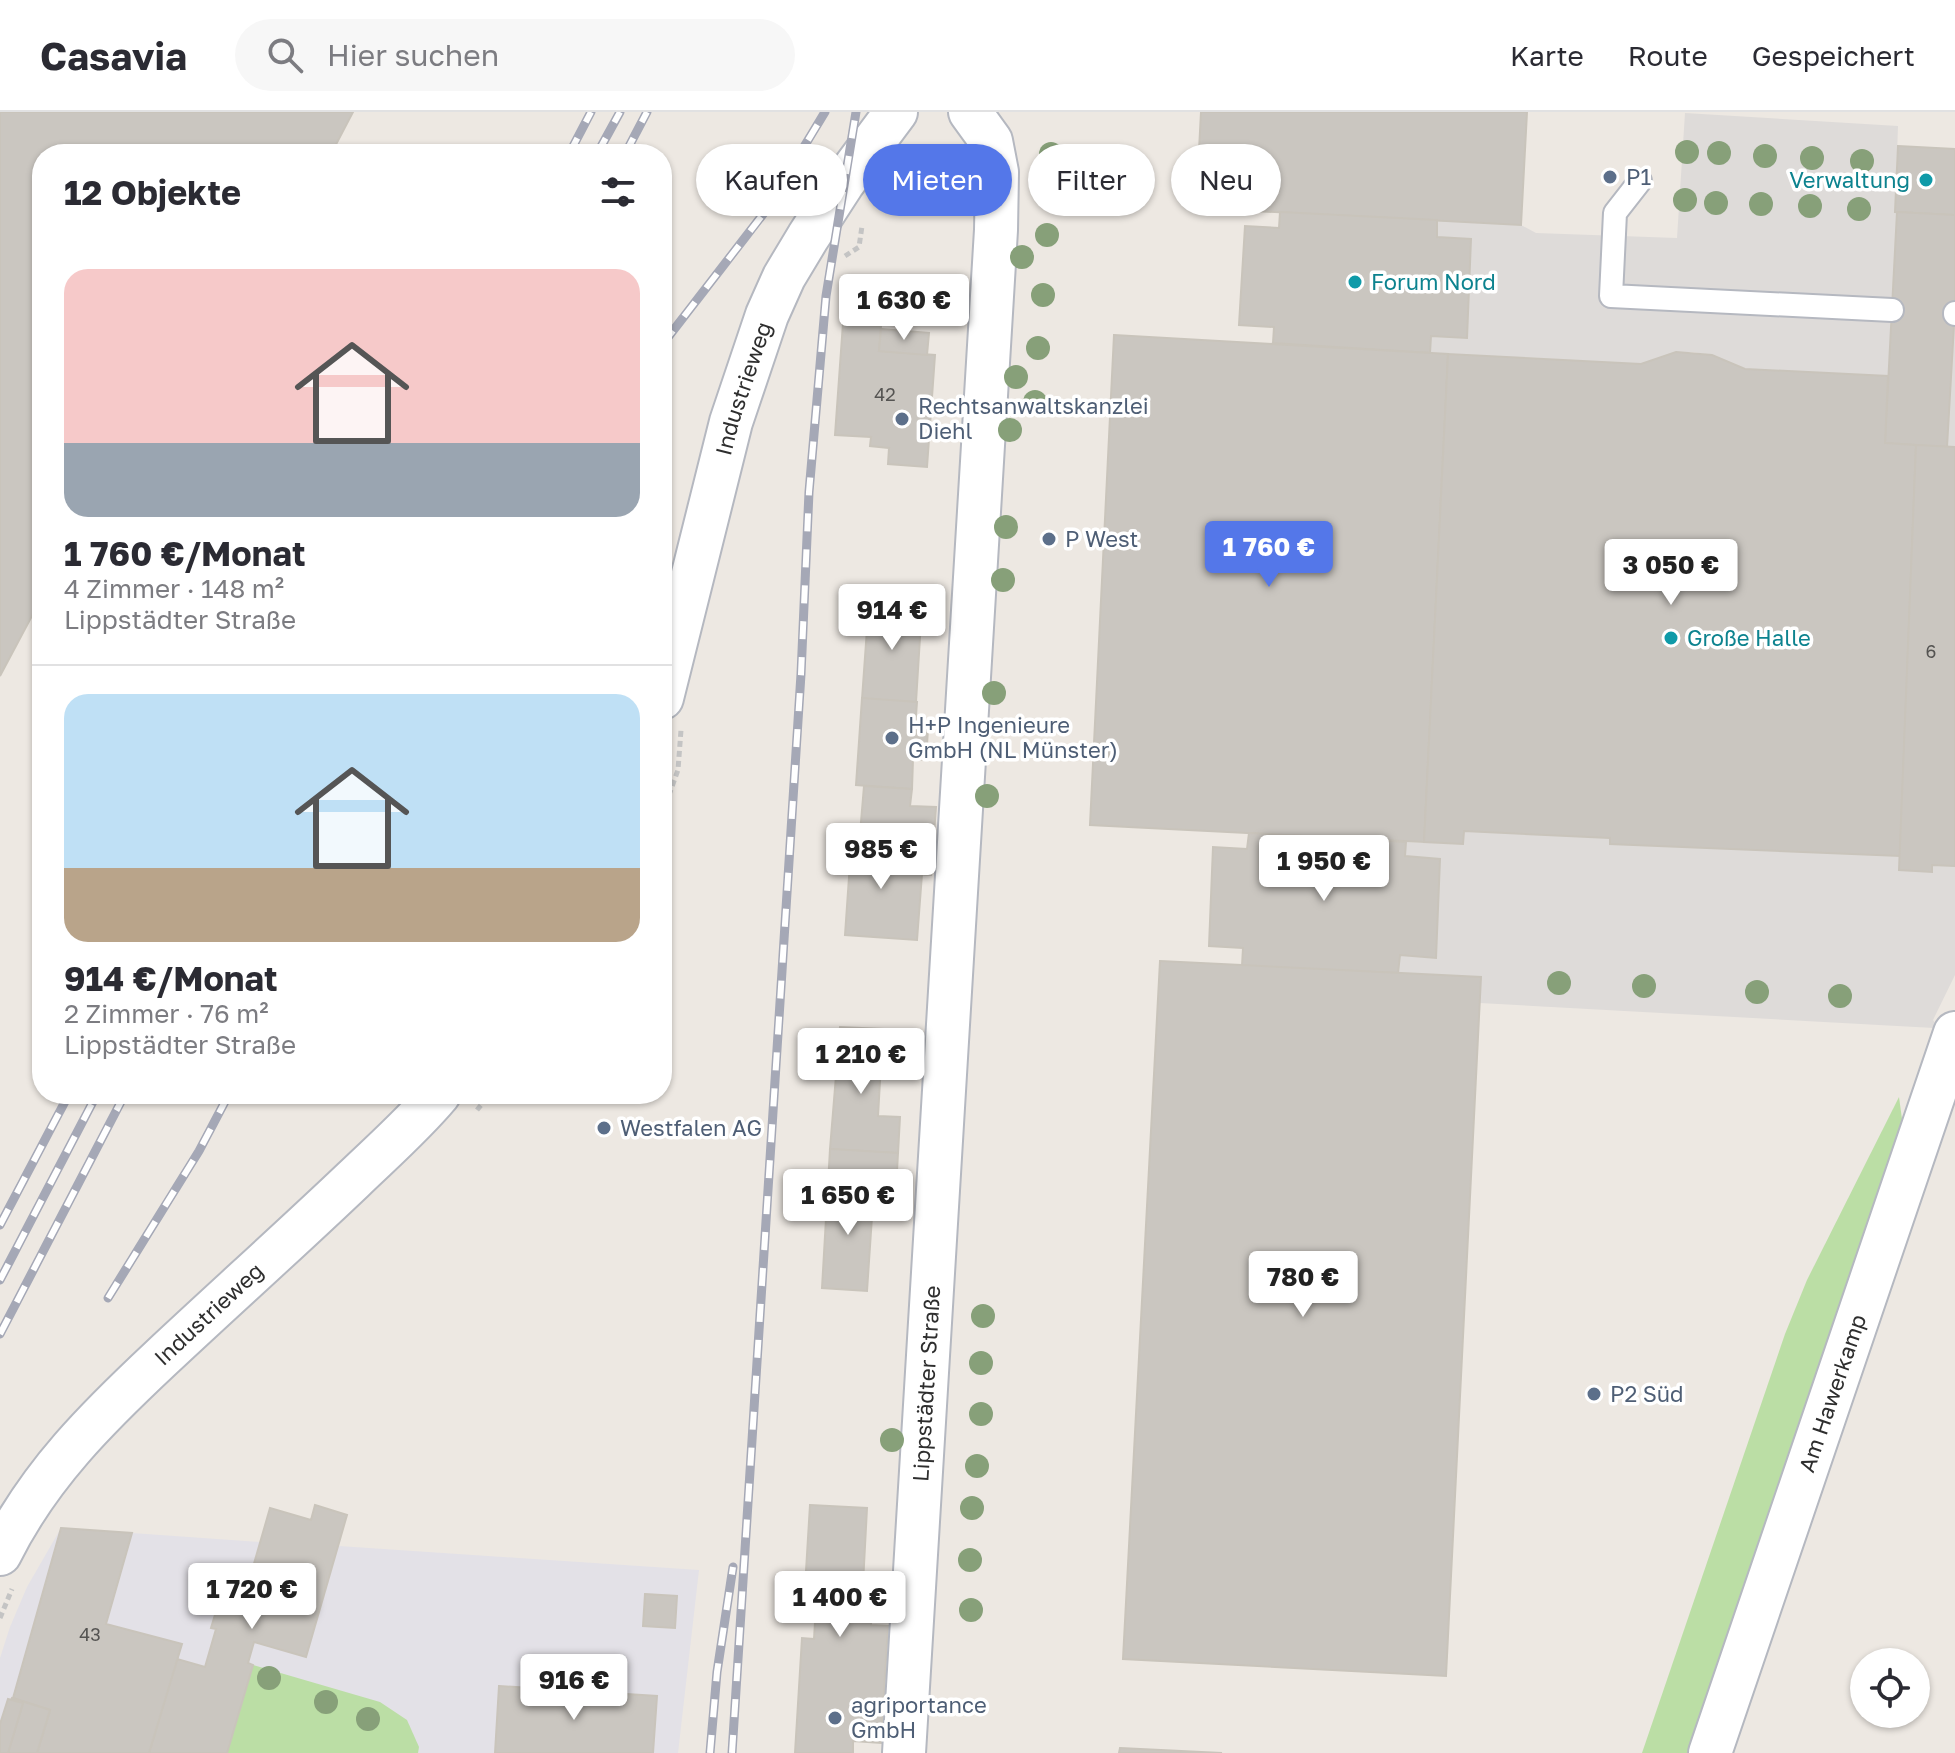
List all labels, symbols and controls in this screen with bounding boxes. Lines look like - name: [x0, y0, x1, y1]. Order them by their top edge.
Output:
- search box: [235, 19, 795, 91]
- text: Casavia: [40, 33, 187, 78]
- icon: search: [263, 33, 307, 77]
- text: Hier suchen: [327, 37, 499, 73]
- text: Karte: [1510, 39, 1584, 72]
- text: Route: [1628, 39, 1708, 72]
- text: Gespeichert: [1752, 39, 1915, 72]
- chip: Kaufen: [696, 144, 847, 216]
- chip: Mieten: [863, 144, 1012, 216]
- chip: Filter: [1028, 144, 1155, 216]
- chip: Neu: [1171, 144, 1281, 216]
- place label: P1: [1626, 163, 1651, 190]
- place label: Verwaltung: [1789, 166, 1910, 193]
- marker: P1: [1601, 168, 1619, 186]
- icon: filters: [596, 170, 640, 214]
- marker: Verwaltung: [1917, 171, 1935, 189]
- text: 12 Objekte: [64, 172, 241, 212]
- place label: Forum Nord: [1371, 268, 1496, 295]
- marker: Forum Nord: [1346, 273, 1364, 291]
- pin: 1 630 €: [830, 274, 978, 342]
- text: 1 630 €: [857, 284, 951, 315]
- street label: Industrieweg: [709, 318, 777, 458]
- icon: home: [280, 321, 424, 465]
- house number: 42: [874, 383, 896, 405]
- place label: Rechtsanwaltskanzlei Diehl: [918, 392, 1149, 444]
- marker: Rechtsanwaltskanzlei Diehl: [893, 410, 911, 428]
- pin: 1 760 €: [1195, 521, 1343, 589]
- place label: P West: [1065, 525, 1138, 552]
- marker: P West: [1040, 530, 1058, 548]
- text: 1 760 €: [1223, 531, 1315, 562]
- text: 1 760 €/Monat: [64, 533, 306, 573]
- pin: 3 050 €: [1597, 539, 1745, 607]
- text: 3 050 €: [1623, 549, 1719, 580]
- text: 4 Zimmer · 148 m²: [64, 573, 284, 604]
- pin: 914 €: [836, 584, 948, 652]
- text: 914 €: [857, 594, 927, 625]
- text: Lippstädter Straße: [64, 604, 296, 635]
- place label: Große Halle: [1687, 624, 1811, 651]
- marker: Große Halle: [1662, 629, 1680, 647]
- house number: 6: [1926, 640, 1936, 662]
- place label: H+P Ingenieure GmbH (NL Münster): [908, 711, 1118, 763]
- marker: H+P Ingenieure GmbH (NL Münster): [883, 729, 901, 747]
- icon: home: [280, 746, 424, 890]
- pin: 985 €: [825, 823, 937, 891]
- text: 985 €: [844, 833, 918, 864]
- pin: 1 950 €: [1250, 835, 1398, 903]
- text: 1 950 €: [1277, 845, 1371, 876]
- text: 914 €/Monat: [64, 958, 278, 998]
- text: 2 Zimmer · 76 m²: [64, 998, 269, 1029]
- pin: 1 210 €: [787, 1028, 935, 1096]
- text: Lippstädter Straße: [64, 1029, 296, 1060]
- text: 1 210 €: [816, 1038, 906, 1069]
- place label: Westfalen AG: [620, 1114, 762, 1141]
- marker: Westfalen AG: [595, 1119, 613, 1137]
- pin: 1 650 €: [774, 1169, 922, 1237]
- text: 1 650 €: [801, 1179, 895, 1210]
- pin: 780 €: [1247, 1251, 1359, 1319]
- street label: Industrieweg: [148, 1257, 268, 1371]
- text: 780 €: [1267, 1261, 1339, 1292]
- street label: Lippstädter Straße: [906, 1285, 945, 1483]
- street label: Am Hawerkamp: [1793, 1310, 1871, 1476]
- place label: P2 Süd: [1610, 1380, 1684, 1407]
- marker: P2 Süd: [1585, 1385, 1603, 1403]
- pin: 1 720 €: [178, 1563, 326, 1631]
- pin: 1 400 €: [766, 1571, 914, 1639]
- text: 1 720 €: [206, 1573, 298, 1604]
- text: 1 400 €: [793, 1581, 887, 1612]
- house number: 43: [79, 1623, 101, 1645]
- map controls: [1850, 1648, 1930, 1728]
- button: locate: [1850, 1648, 1930, 1728]
- pin: 916 €: [518, 1654, 630, 1722]
- text: 916 €: [538, 1664, 610, 1695]
- place label: agriportance GmbH: [851, 1691, 987, 1743]
- marker: agriportance GmbH: [826, 1709, 844, 1727]

